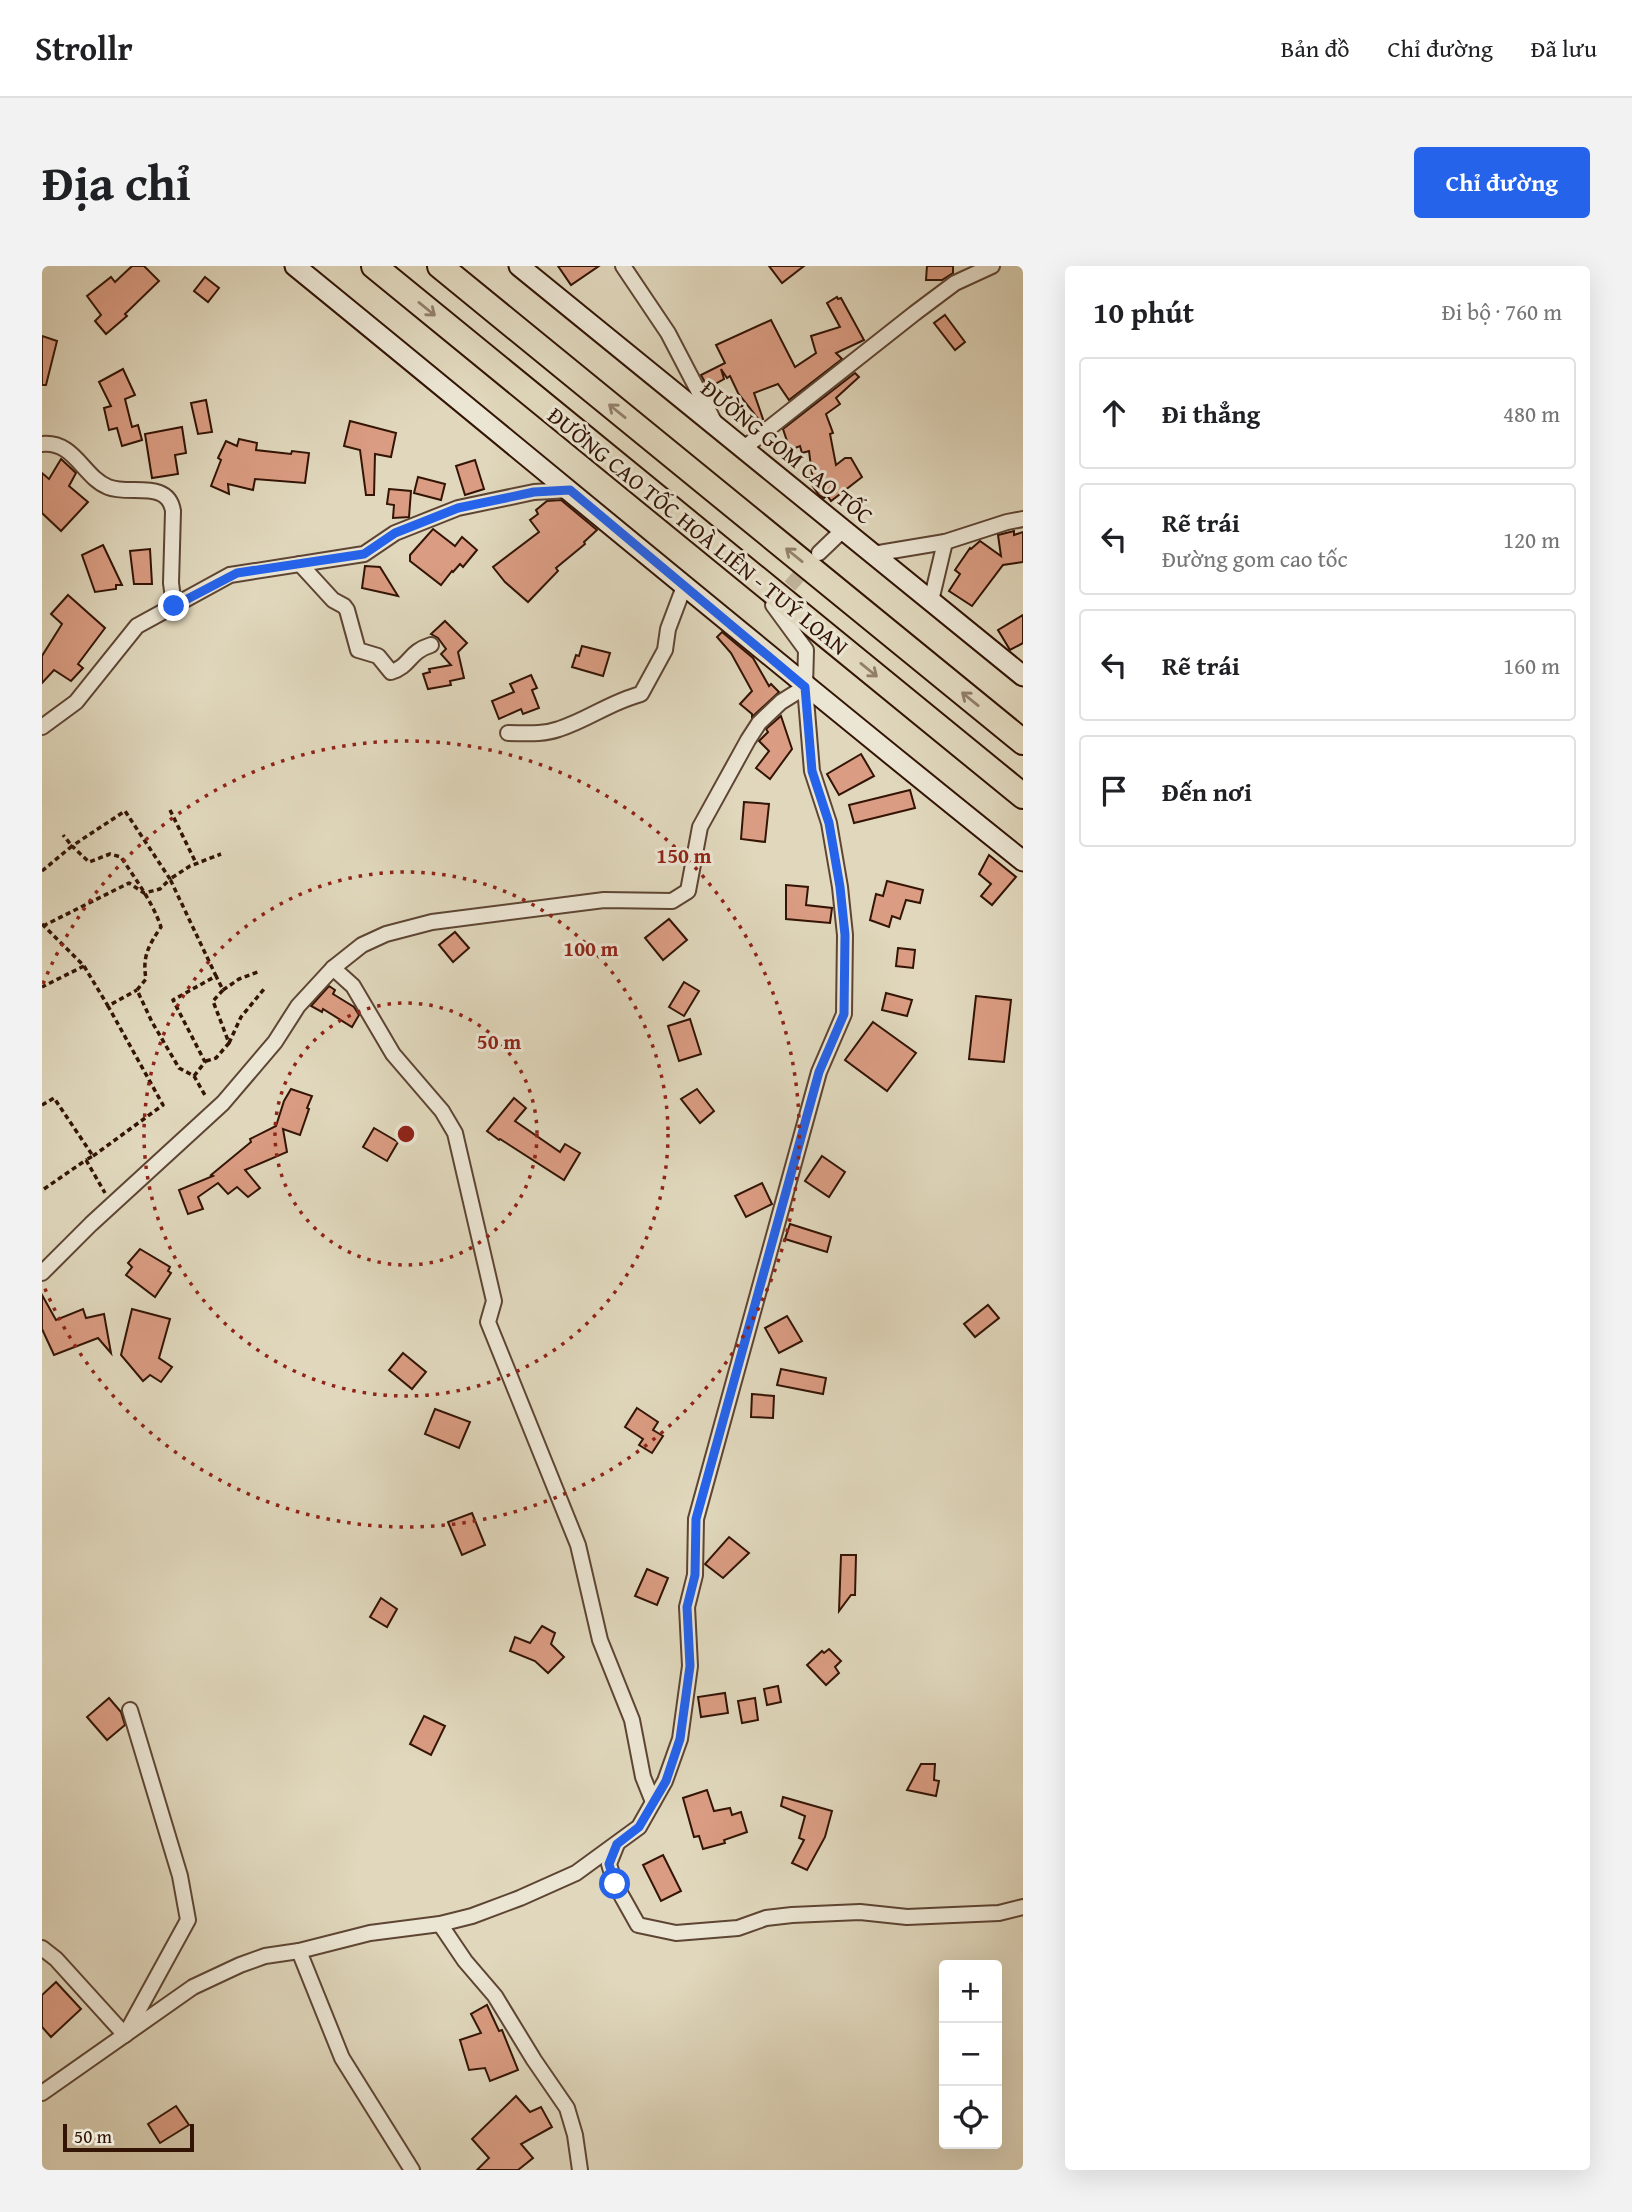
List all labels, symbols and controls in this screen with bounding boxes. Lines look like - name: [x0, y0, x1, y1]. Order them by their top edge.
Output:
- text: Strollr: [35, 24, 133, 72]
- text: Bản đồ: [1281, 31, 1350, 66]
- text: Chỉ đường: [1388, 31, 1493, 66]
- text: Đã lưu: [1531, 31, 1597, 66]
- text: Địa chỉ: [42, 146, 191, 218]
- button: Chỉ đường: [1414, 147, 1590, 218]
- text: 10 phút: [1093, 290, 1194, 334]
- text: Đi bộ · 760 m: [1442, 295, 1562, 328]
- one-way arrow: [417, 301, 435, 317]
- street label: ĐƯỜNG GOM CAO TỐC: [694, 372, 880, 531]
- icon: ahead: [1095, 394, 1133, 432]
- text: Đi thẳng: [1162, 394, 1260, 433]
- text: 480 m: [1503, 397, 1560, 430]
- street label: ĐƯỜNG CAO TỐC HOÀ LIÊN - TUÝ LOAN: [541, 399, 856, 662]
- one-way arrow: [609, 403, 627, 419]
- text: Rẽ trái: [1162, 503, 1240, 542]
- icon: left: [1095, 520, 1133, 558]
- text: 120 m: [1503, 523, 1560, 556]
- text: Đường gom cao tốc: [1162, 542, 1348, 575]
- one-way arrow: [785, 547, 803, 563]
- route end: [158, 590, 189, 621]
- icon: left: [1095, 646, 1133, 684]
- text: Rẽ trái: [1162, 646, 1240, 685]
- text: 160 m: [1503, 649, 1560, 682]
- one-way arrow: [859, 662, 877, 678]
- one-way arrow: [962, 691, 980, 706]
- icon: arrive: [1095, 772, 1133, 810]
- text: Đến nơi: [1162, 772, 1252, 811]
- text: 150 m: [656, 840, 712, 871]
- text: 100 m: [563, 933, 619, 964]
- text: 50 m: [477, 1026, 521, 1057]
- centre of rings: [394, 1122, 418, 1146]
- route start: [599, 1868, 630, 1899]
- map controls: [939, 1960, 1002, 2149]
- button: +: [939, 1960, 1002, 2023]
- button: −: [939, 2023, 1002, 2086]
- button: locate: [939, 2086, 1002, 2149]
- scale bar: [63, 2121, 194, 2153]
- text: 50 m: [74, 2122, 112, 2150]

